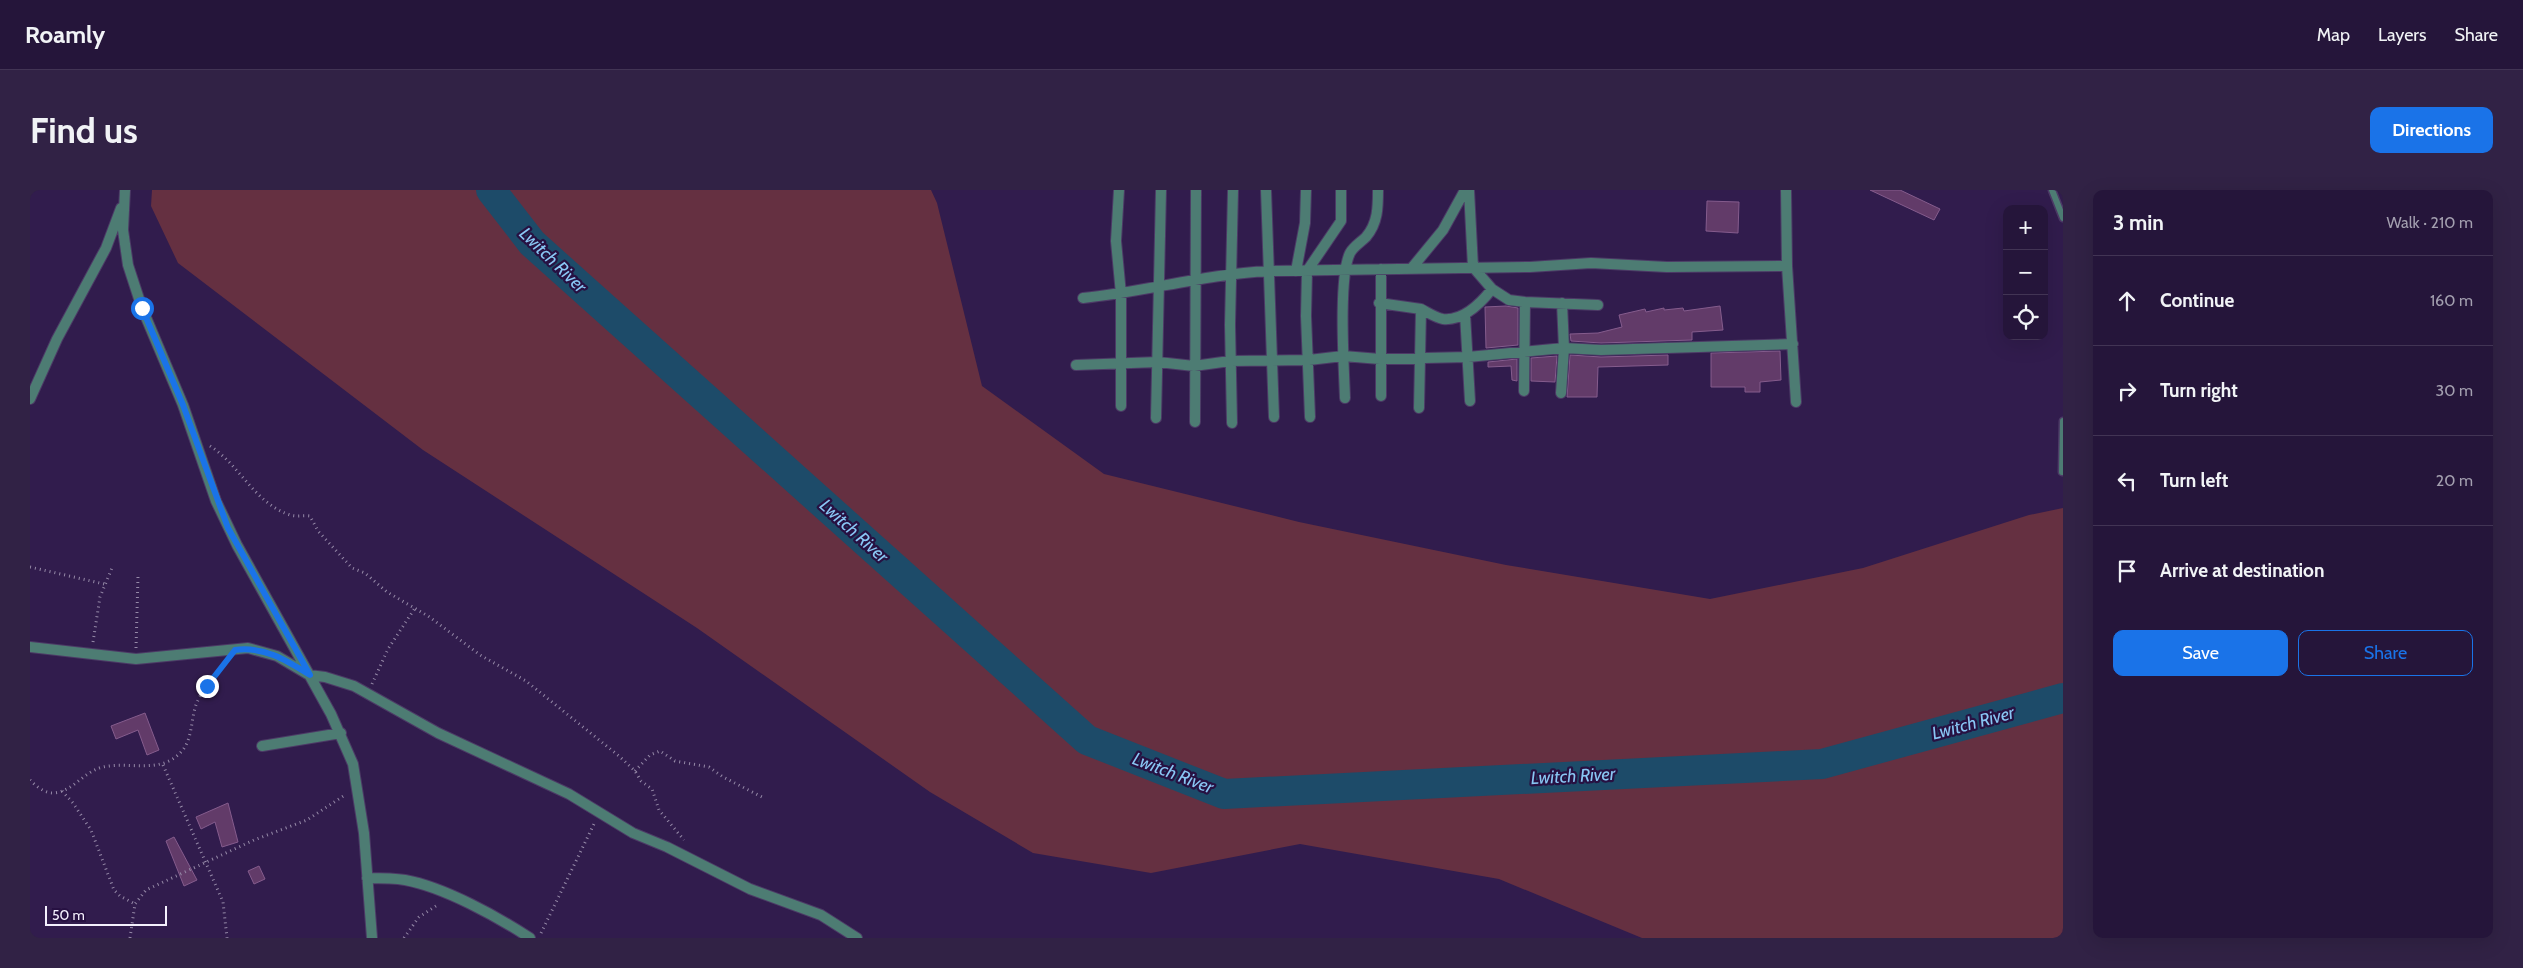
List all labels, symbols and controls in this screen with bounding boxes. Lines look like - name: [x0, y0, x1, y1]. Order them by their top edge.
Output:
- text: Roamly: [25, 20, 105, 49]
- text: Map: [2317, 24, 2350, 46]
- text: Layers: [2378, 24, 2427, 46]
- text: Share: [2455, 24, 2498, 46]
- button: Directions: [2370, 107, 2493, 153]
- text: Find us: [30, 109, 138, 152]
- map controls: [2003, 205, 2048, 340]
- button: +: [2003, 205, 2048, 250]
- text: 3 min: [2113, 210, 2164, 235]
- text: Walk · 210 m: [2386, 213, 2473, 232]
- water label: Lwitch River: [515, 223, 592, 298]
- button: −: [2003, 250, 2048, 295]
- icon: ahead: [2113, 287, 2141, 315]
- text: Continue: [2160, 289, 2234, 312]
- text: 160 m: [2430, 291, 2473, 310]
- button: locate: [2003, 295, 2048, 340]
- route start: [131, 297, 154, 320]
- icon: right: [2113, 377, 2141, 405]
- text: Turn right: [2160, 379, 2238, 402]
- text: 30 m: [2436, 381, 2473, 400]
- icon: left: [2113, 467, 2141, 495]
- text: Turn left: [2160, 469, 2228, 492]
- text: 20 m: [2436, 471, 2473, 490]
- water label: Lwitch River: [815, 494, 894, 568]
- icon: arrive: [2113, 557, 2141, 585]
- text: Arrive at destination: [2160, 559, 2324, 582]
- button: Save: [2113, 630, 2288, 676]
- button: Share: [2298, 630, 2473, 676]
- route end: [196, 675, 219, 698]
- water label: Lwitch River: [1929, 701, 2018, 745]
- water label: Lwitch River: [1130, 748, 1218, 799]
- water label: Lwitch River: [1530, 763, 1617, 789]
- scale bar: [45, 903, 168, 926]
- text: 50 m: [52, 906, 85, 924]

